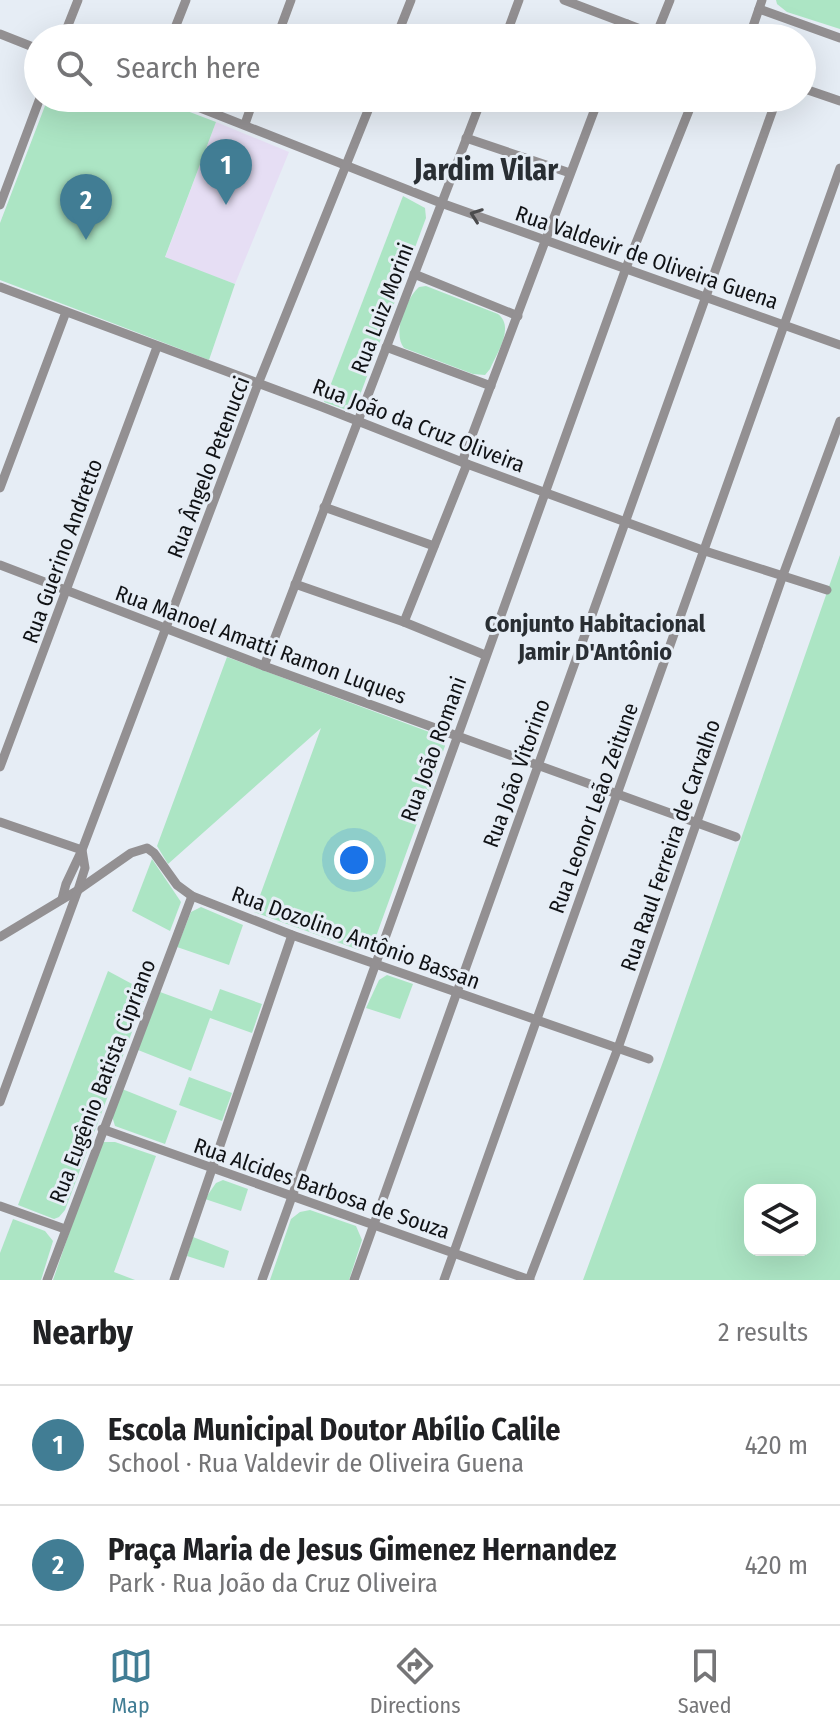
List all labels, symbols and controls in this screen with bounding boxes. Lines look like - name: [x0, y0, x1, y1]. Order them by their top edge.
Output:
- search box: [24, 24, 816, 112]
- icon: search: [52, 46, 96, 90]
- text: Search here: [116, 50, 261, 86]
- pin: 1: [200, 139, 252, 205]
- district label: Jardim Vilar: [413, 152, 559, 188]
- pin: 2: [60, 174, 112, 240]
- street label: Rua Valdevir de Oliveira Guena: [512, 200, 782, 315]
- one-way arrow: [470, 209, 484, 225]
- street label: Rua Luiz Morini: [345, 239, 420, 377]
- street label: Rua Ângelo Petenucci: [161, 373, 256, 562]
- street label: Rua João da Cruz Oliveira: [309, 373, 529, 478]
- street label: Rua Guerino Andretto: [17, 455, 108, 647]
- street label: Rua Manoel Amatti Ramon Luques: [112, 579, 410, 710]
- district label: Conjunto Habitacional Jamir D'Antônio: [485, 610, 706, 666]
- street label: Rua João Romani: [395, 673, 472, 825]
- street label: Rua João Vitorino: [477, 695, 556, 851]
- street label: Rua Leonor Leão Zeitune: [543, 699, 644, 917]
- street label: Rua Raul Ferreira de Carvalho: [615, 716, 726, 975]
- your location: [334, 840, 374, 880]
- street label: Rua Dozolino Antônio Bassan: [228, 880, 484, 995]
- street label: Rua Eugênio Batista Cipriano: [43, 955, 162, 1207]
- street label: Rua Alcides Barbosa de Souza: [190, 1132, 453, 1245]
- map controls: [744, 1184, 816, 1256]
- button: layers: [744, 1184, 816, 1256]
- text: Nearby: [32, 1312, 133, 1353]
- text: 2 results: [718, 1317, 808, 1348]
- text: Escola Municipal Doutor Abílio Calile: [108, 1412, 561, 1448]
- text: 1: [53, 1430, 64, 1461]
- text: 420 m: [745, 1430, 808, 1461]
- text: School · Rua Valdevir de Oliveira Guena: [108, 1448, 524, 1479]
- text: Praça Maria de Jesus Gimenez Hernandez: [108, 1532, 616, 1568]
- text: 2: [52, 1550, 64, 1581]
- text: 420 m: [745, 1550, 808, 1581]
- text: Park · Rua João da Cruz Oliveira: [108, 1568, 438, 1599]
- tab: Map: [109, 1644, 153, 1719]
- tab: Directions: [370, 1644, 461, 1719]
- tab: Saved: [678, 1644, 731, 1719]

